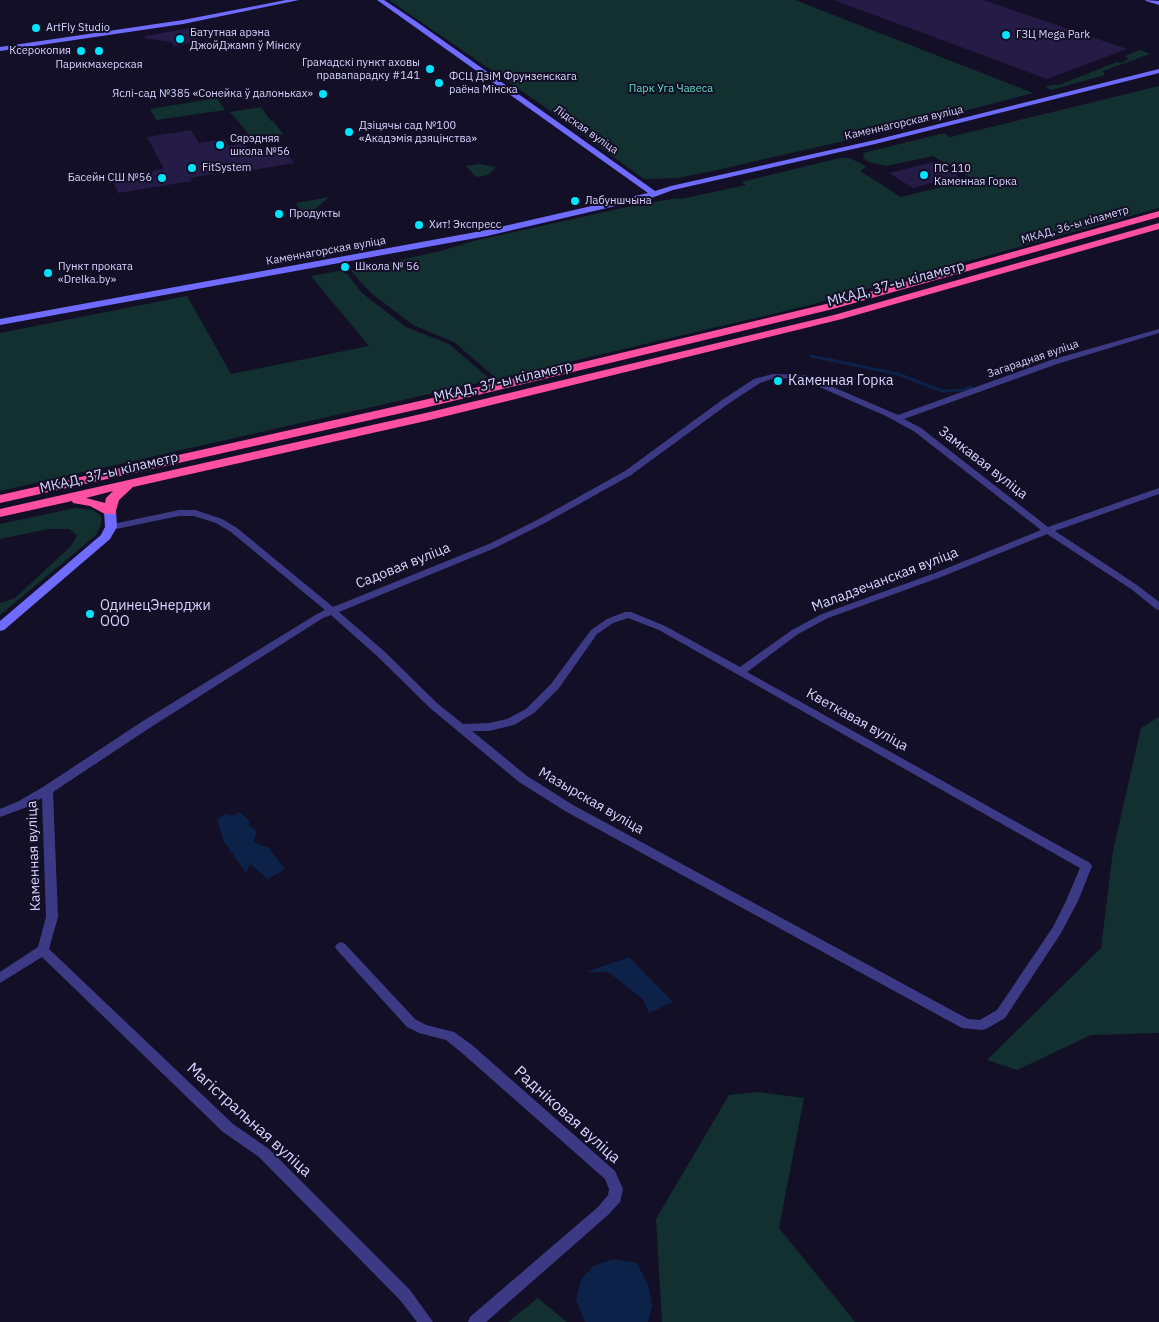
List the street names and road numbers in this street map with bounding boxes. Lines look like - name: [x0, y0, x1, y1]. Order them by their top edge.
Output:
- street label: Лідская вуліца: [551, 103, 621, 157]
- street label: Каменнагорская вуліца: [843, 103, 965, 143]
- street label: МКАД, 36-ы кіламетр: [1020, 203, 1130, 247]
- street label: Каменнагорская вуліца: [265, 234, 387, 268]
- street label: МКАД, 37-ы кіламетр: [825, 258, 967, 310]
- street label: Загарадная вуліца: [986, 337, 1080, 381]
- street label: МКАД, 37-ы кіламетр: [432, 358, 574, 406]
- street label: Замкавая вуліца: [935, 423, 1031, 503]
- street label: МКАД, 37-ы кіламетр: [38, 449, 180, 497]
- street label: Садовая вуліца: [353, 539, 453, 593]
- street label: Маладзечанская вуліца: [809, 544, 961, 616]
- street label: Кветкавая вуліца: [803, 685, 911, 755]
- street label: Мазырская вуліца: [535, 764, 647, 838]
- street label: Каменная вуліца: [24, 800, 44, 912]
- street label: Магістральная вуліца: [183, 1059, 315, 1181]
- street label: Радніковая вуліца: [510, 1062, 624, 1168]

